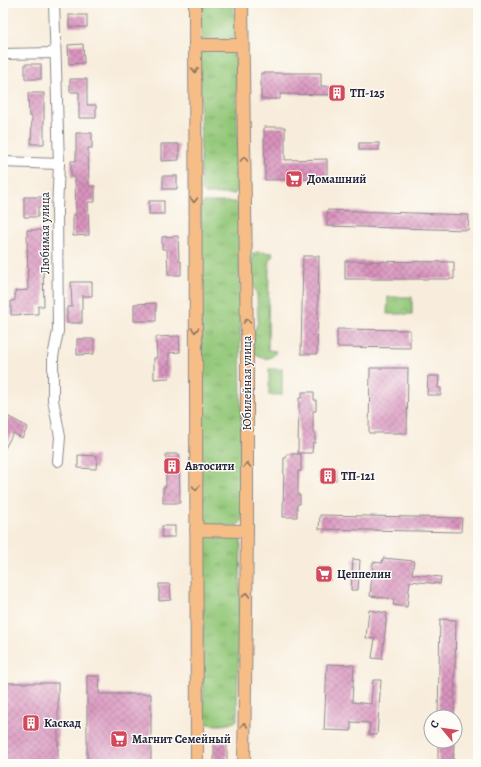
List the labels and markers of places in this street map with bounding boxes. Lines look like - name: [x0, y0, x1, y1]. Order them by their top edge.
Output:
- building icon: ТП-125: [327, 83, 347, 103]
- place label: ТП-125: [350, 85, 385, 101]
- supermarket icon: Домашний: [284, 169, 304, 189]
- place label: Домашний: [307, 171, 366, 187]
- building icon: Автосити: [162, 456, 182, 476]
- place label: Автосити: [184, 458, 235, 474]
- building icon: ТП-121: [318, 466, 338, 486]
- place label: ТП-121: [341, 468, 375, 484]
- supermarket icon: Цеппелин: [314, 564, 334, 584]
- place label: Цеппелин: [337, 566, 391, 582]
- building icon: Каскад: [21, 713, 41, 733]
- place label: Каскад: [44, 715, 81, 731]
- supermarket icon: Магнит Семейный: [109, 729, 129, 749]
- place label: Магнит Семейный: [132, 731, 231, 747]

